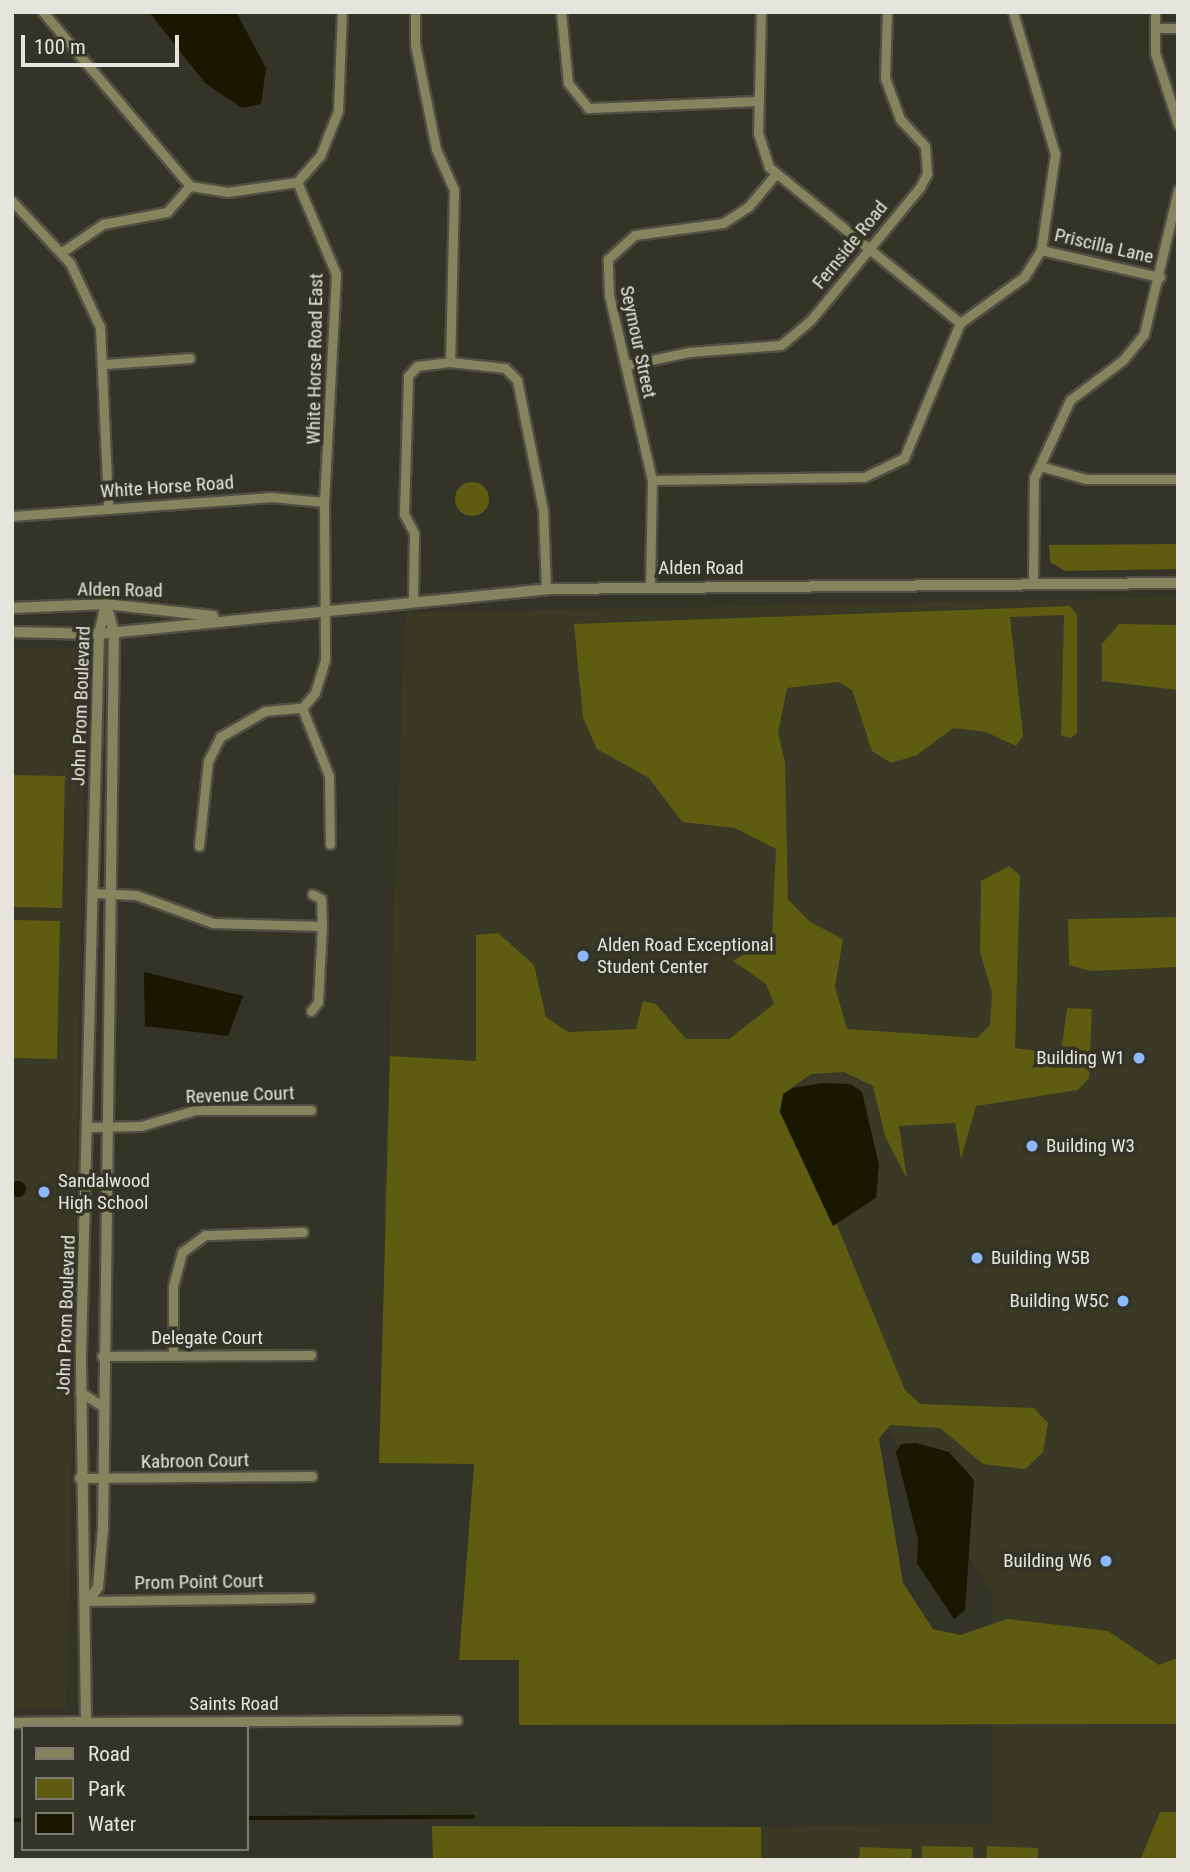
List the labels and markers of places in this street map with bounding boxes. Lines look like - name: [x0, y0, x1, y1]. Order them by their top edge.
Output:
- place label: Alden Road Exceptional Student Center: [597, 934, 774, 978]
- marker: Alden Road Exceptional Student Center: [575, 948, 591, 964]
- place label: Building W1: [1036, 1047, 1125, 1069]
- marker: Building W1: [1131, 1050, 1147, 1066]
- place label: Building W3: [1046, 1135, 1135, 1157]
- marker: Building W3: [1024, 1138, 1040, 1154]
- place label: Sandalwood High School: [58, 1170, 150, 1214]
- marker: Sandalwood High School: [36, 1184, 52, 1200]
- place label: Building W5B: [991, 1247, 1090, 1269]
- marker: Building W5B: [969, 1250, 985, 1266]
- place label: Building W5C: [1009, 1290, 1109, 1312]
- marker: Building W5C: [1115, 1293, 1131, 1309]
- place label: Building W6: [1003, 1550, 1092, 1572]
- marker: Building W6: [1098, 1553, 1114, 1569]

